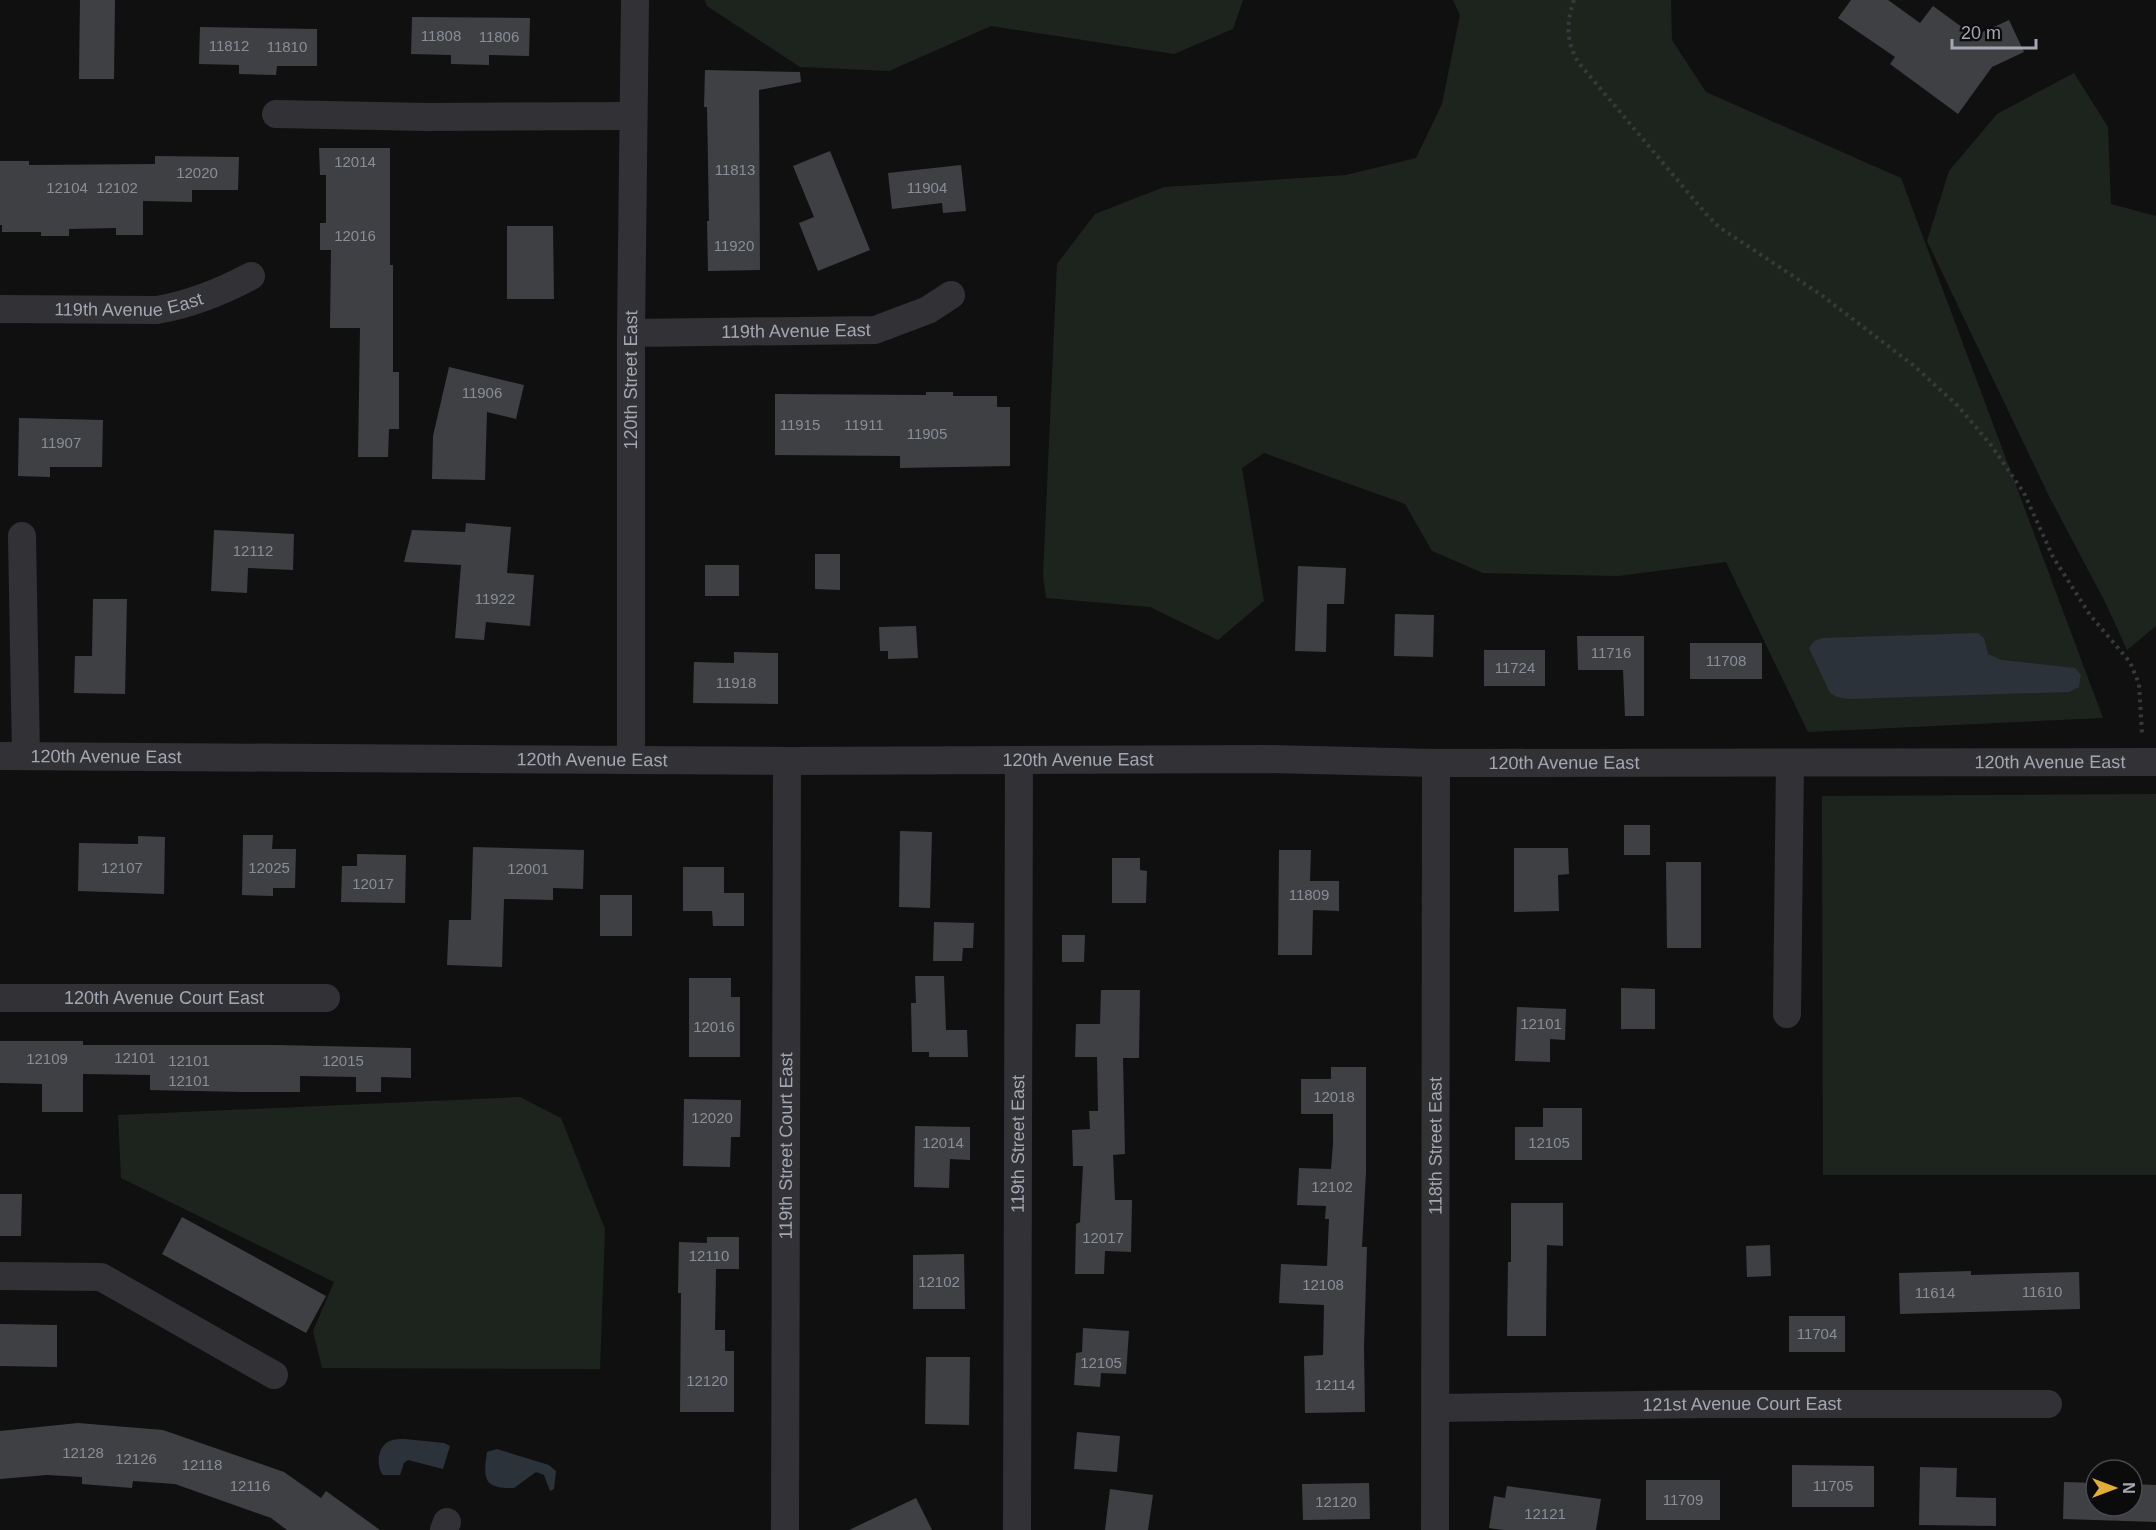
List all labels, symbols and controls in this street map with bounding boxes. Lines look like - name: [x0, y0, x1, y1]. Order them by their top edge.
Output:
- scale bar: [1952, 12, 2036, 50]
- text: 20 m: [1961, 23, 2001, 43]
- house number: 11808: [421, 27, 461, 44]
- house number: 11806: [479, 28, 519, 45]
- house number: 11812: [209, 37, 249, 54]
- house number: 11810: [267, 38, 307, 55]
- house number: 12014: [334, 153, 376, 170]
- house number: 11813: [715, 161, 755, 178]
- house number: 12020: [176, 164, 218, 181]
- house number: 12104: [46, 179, 88, 196]
- house number: 12102: [96, 179, 138, 196]
- house number: 11904: [907, 179, 947, 196]
- house number: 12016: [334, 227, 376, 244]
- house number: 11920: [714, 237, 754, 254]
- street label: 119th Avenue East: [54, 289, 205, 321]
- street label: 120th Street East: [621, 310, 641, 450]
- street label: 119th Avenue East: [721, 320, 871, 342]
- house number: 11906: [462, 384, 502, 401]
- house number: 11915: [780, 416, 820, 433]
- house number: 11911: [844, 416, 884, 433]
- house number: 11905: [907, 425, 947, 442]
- house number: 11907: [41, 434, 81, 451]
- house number: 12112: [233, 542, 273, 559]
- house number: 11922: [475, 590, 515, 607]
- house number: 11716: [1591, 644, 1631, 661]
- house number: 11708: [1706, 652, 1746, 669]
- house number: 11724: [1495, 659, 1535, 676]
- house number: 11918: [716, 674, 756, 691]
- street label: 120th Avenue East: [30, 746, 182, 767]
- street label: 120th Avenue East: [516, 749, 668, 770]
- street label: 120th Avenue East: [1002, 749, 1153, 770]
- street label: 120th Avenue East: [1974, 752, 2125, 772]
- street label: 120th Avenue East: [1488, 753, 1639, 773]
- house number: 12107: [101, 859, 143, 876]
- house number: 12025: [248, 859, 290, 876]
- house number: 12001: [507, 860, 549, 877]
- house number: 12017: [352, 875, 394, 892]
- house number: 11809: [1289, 886, 1329, 903]
- street label: 120th Avenue Court East: [64, 988, 264, 1008]
- house number: 12101: [1520, 1015, 1562, 1032]
- house number: 12016: [693, 1018, 735, 1035]
- house number: 12101: [114, 1049, 156, 1066]
- house number: 12109: [26, 1050, 68, 1067]
- house number: 12101: [168, 1052, 210, 1069]
- house number: 12015: [322, 1052, 364, 1069]
- street label: 119th Street Court East: [776, 1052, 796, 1240]
- house number: 12101: [168, 1072, 210, 1089]
- street label: 119th Street East: [1008, 1075, 1028, 1213]
- street label: 118th Street East: [1425, 1077, 1446, 1215]
- house number: 12018: [1313, 1088, 1355, 1105]
- house number: 12020: [691, 1109, 733, 1126]
- house number: 12014: [922, 1134, 964, 1151]
- house number: 12105: [1528, 1134, 1570, 1151]
- house number: 12102: [1311, 1178, 1353, 1195]
- house number: 12017: [1082, 1229, 1124, 1246]
- house number: 12110: [689, 1247, 729, 1264]
- house number: 12102: [918, 1273, 960, 1290]
- house number: 12108: [1302, 1276, 1344, 1293]
- house number: 11610: [2022, 1283, 2062, 1300]
- house number: 11614: [1915, 1284, 1955, 1301]
- house number: 11704: [1797, 1325, 1837, 1342]
- house number: 12105: [1080, 1354, 1122, 1371]
- house number: 12120: [686, 1372, 728, 1389]
- house number: 12114: [1315, 1376, 1355, 1393]
- street label: 121st Avenue Court East: [1642, 1394, 1841, 1415]
- house number: 12128: [62, 1444, 104, 1461]
- house number: 12126: [115, 1450, 157, 1467]
- house number: 12118: [182, 1456, 222, 1473]
- north arrow: [2084, 1458, 2144, 1518]
- house number: 12116: [230, 1477, 270, 1494]
- house number: 11705: [1813, 1477, 1853, 1494]
- text: N: [2120, 1482, 2137, 1494]
- house number: 11709: [1663, 1491, 1703, 1508]
- house number: 12120: [1315, 1493, 1357, 1510]
- house number: 12121: [1524, 1505, 1566, 1522]

